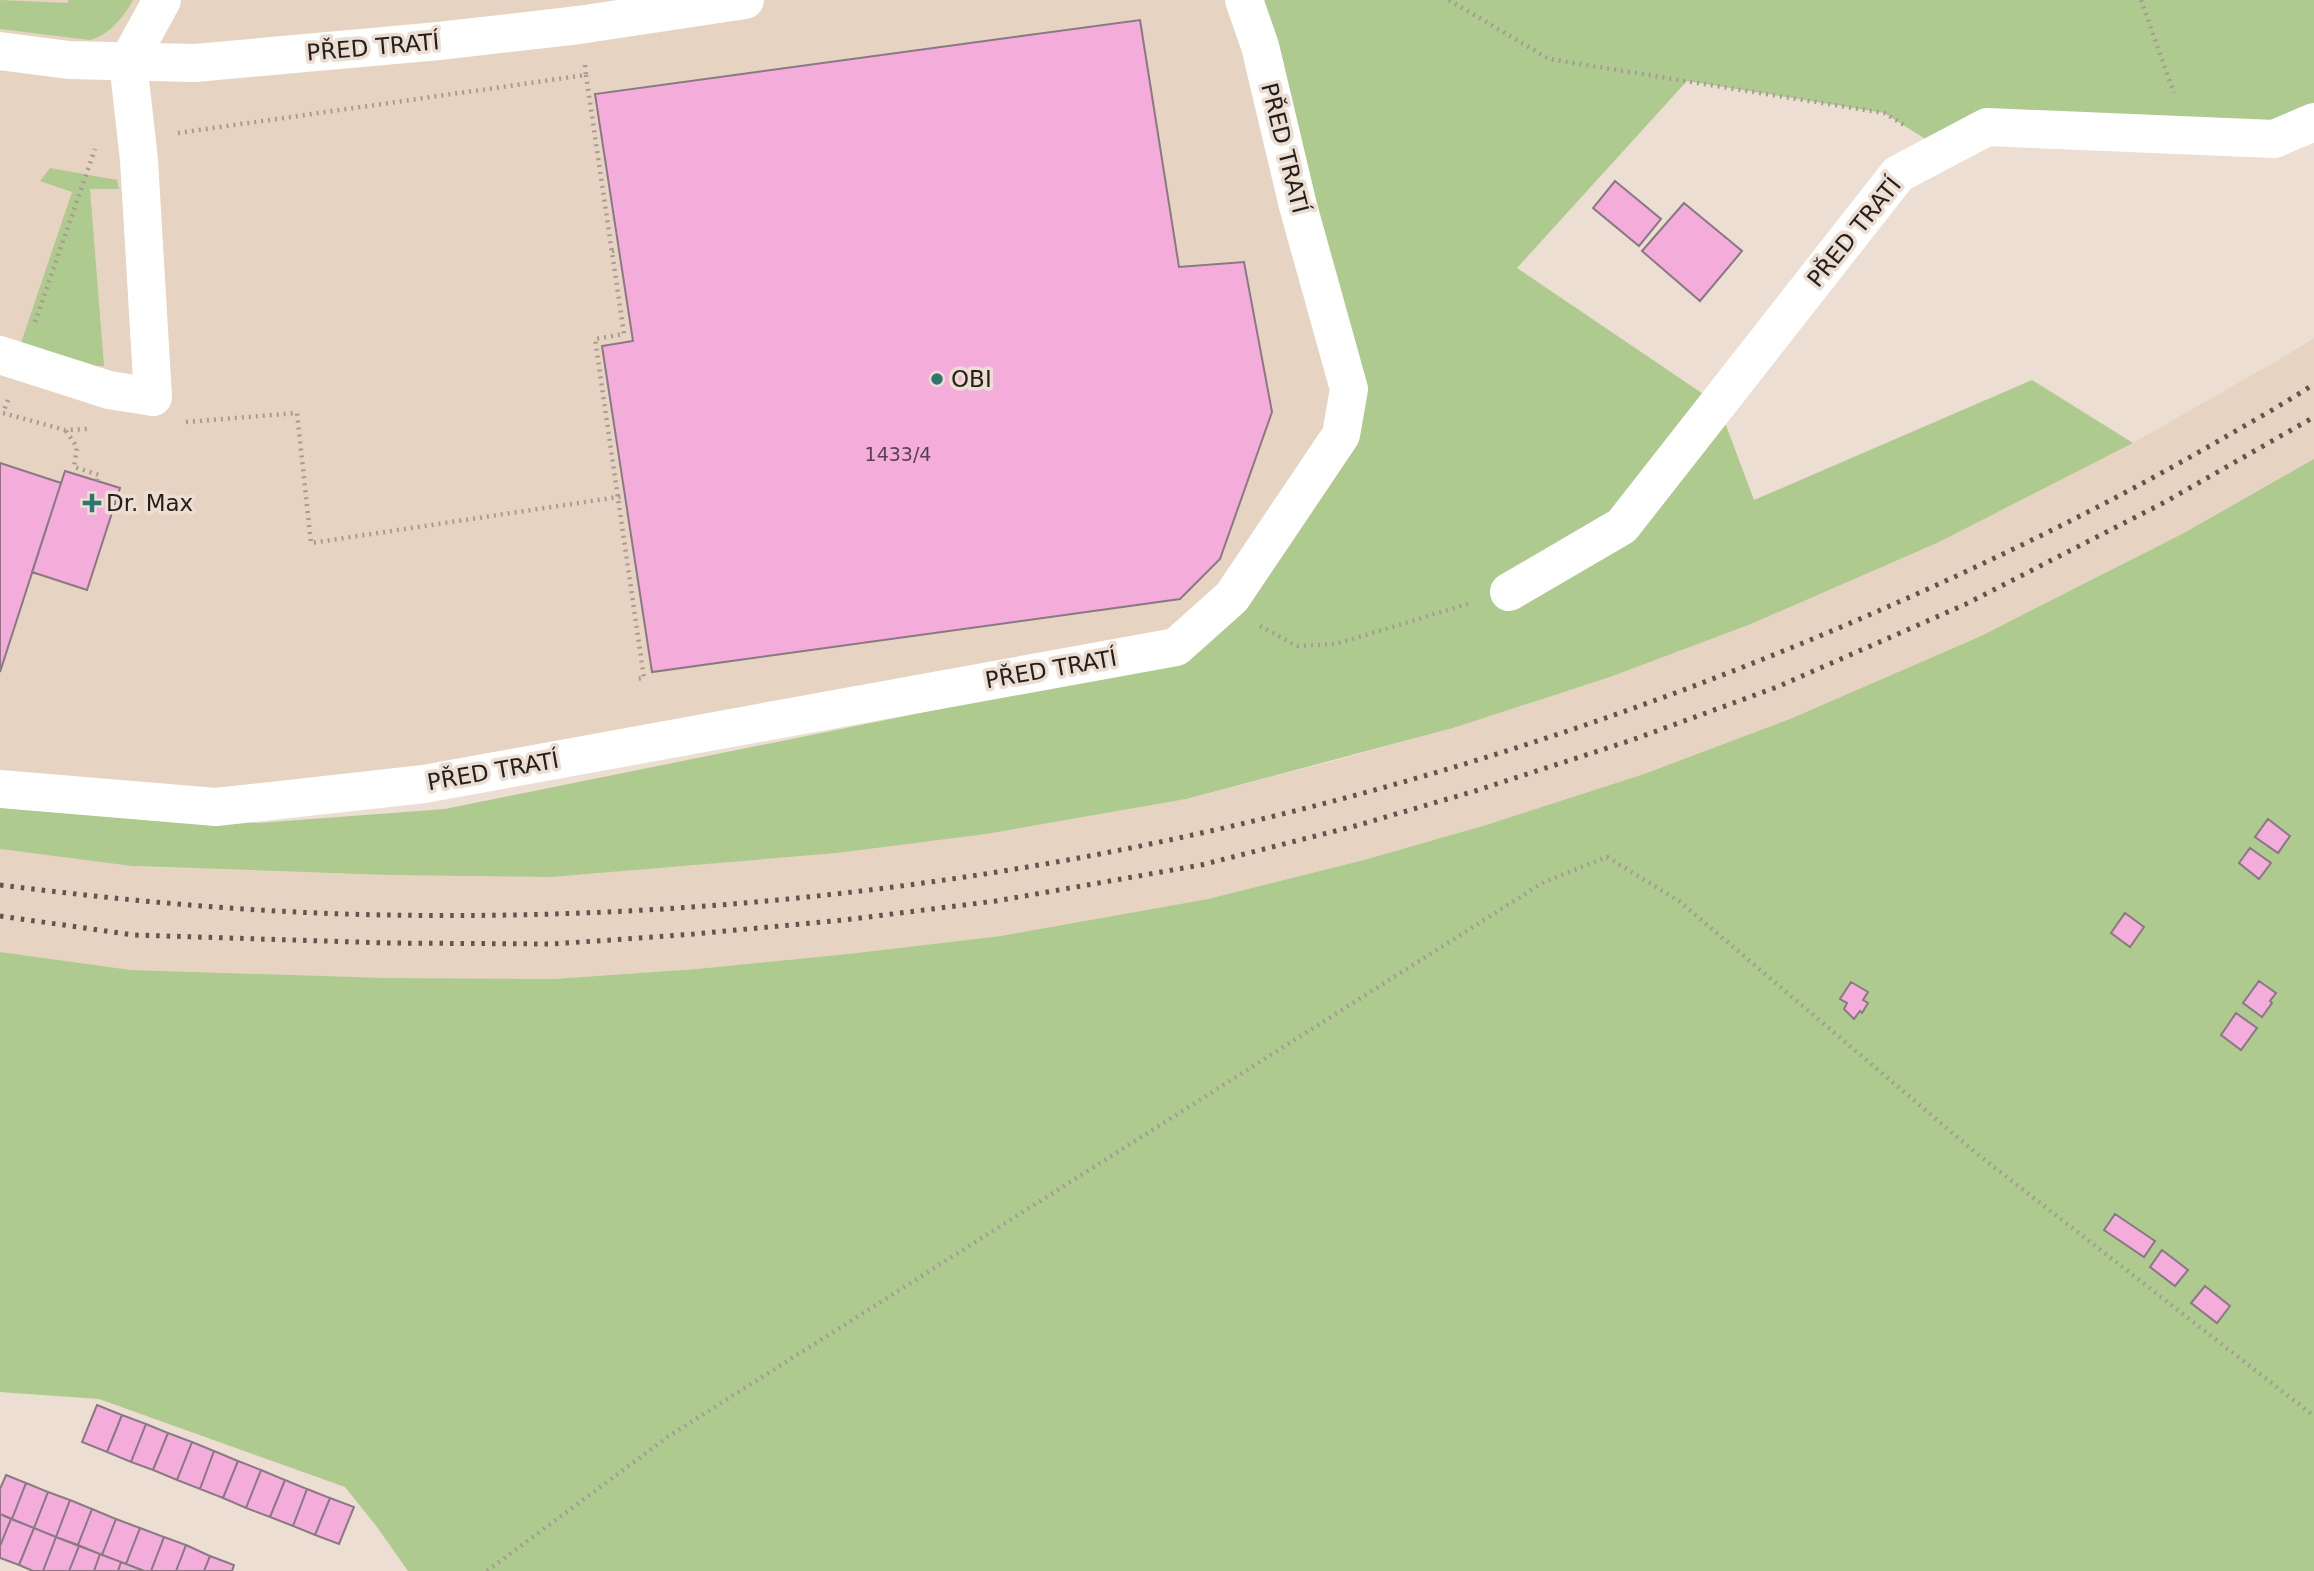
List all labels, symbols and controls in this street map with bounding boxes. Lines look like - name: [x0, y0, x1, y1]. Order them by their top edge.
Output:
- street label: PŘED TRATÍ: [305, 27, 441, 66]
- street label: PŘED TRATÍ: [1256, 80, 1315, 216]
- street label: PŘED TRATÍ: [1801, 171, 1906, 292]
- place label: OBI: [951, 366, 992, 392]
- marker: OBI: [929, 371, 945, 387]
- house number: 1433/4: [865, 443, 931, 465]
- place label: Dr. Max: [106, 490, 193, 516]
- marker: Dr. Max: [84, 495, 100, 511]
- street label: PŘED TRATÍ: [983, 644, 1119, 693]
- street label: PŘED TRATÍ: [425, 746, 561, 795]

